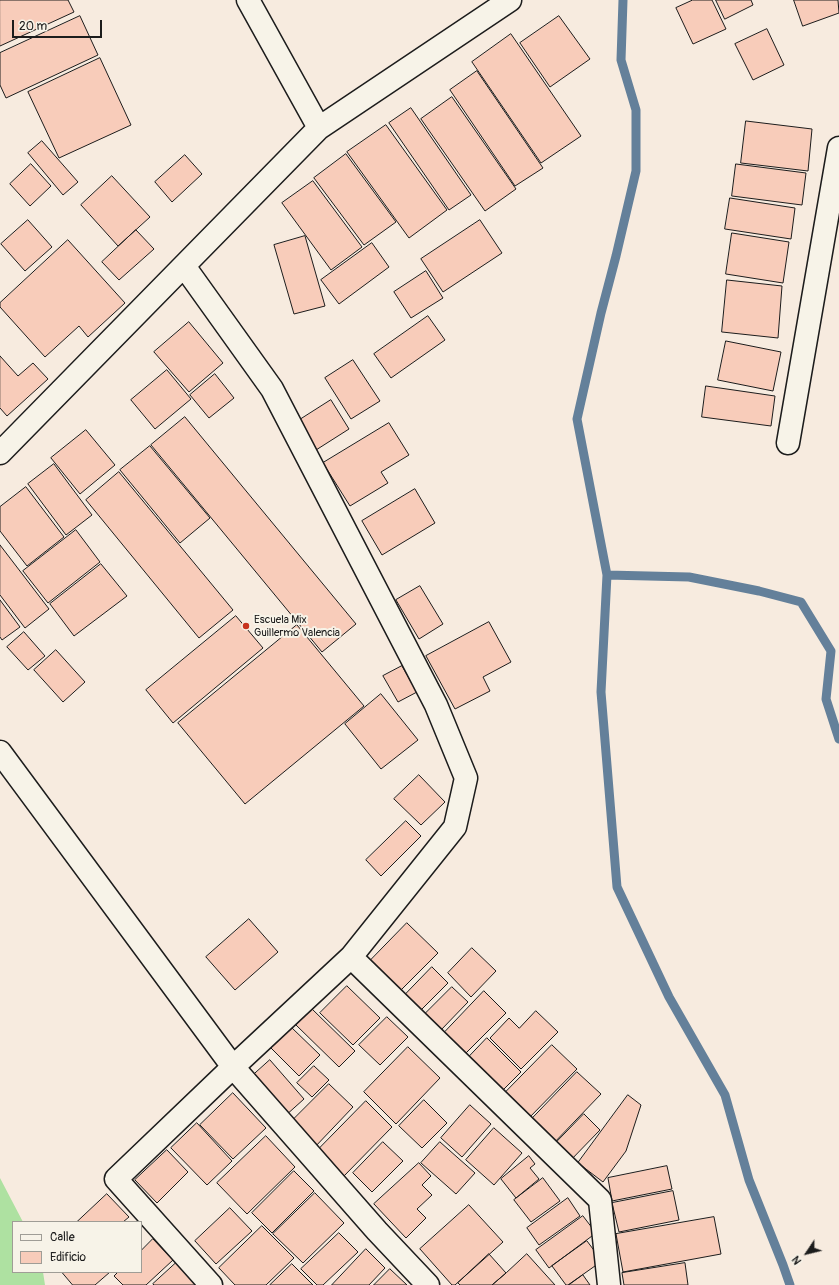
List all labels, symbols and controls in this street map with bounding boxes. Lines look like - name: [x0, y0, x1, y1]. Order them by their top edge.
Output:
- scale bar: [14, 12, 104, 38]
- text: 20 m: [19, 19, 47, 34]
- place label: Escuela Mix Guillermo Valencia: [254, 613, 340, 639]
- marker: Escuela Mix Guillermo Valencia: [241, 621, 251, 631]
- legend: [12, 1221, 142, 1273]
- text: Calle: [50, 1230, 75, 1245]
- north arrow: [787, 1233, 827, 1273]
- text: Edificio: [50, 1250, 86, 1265]
- text: N: [789, 1253, 804, 1267]

